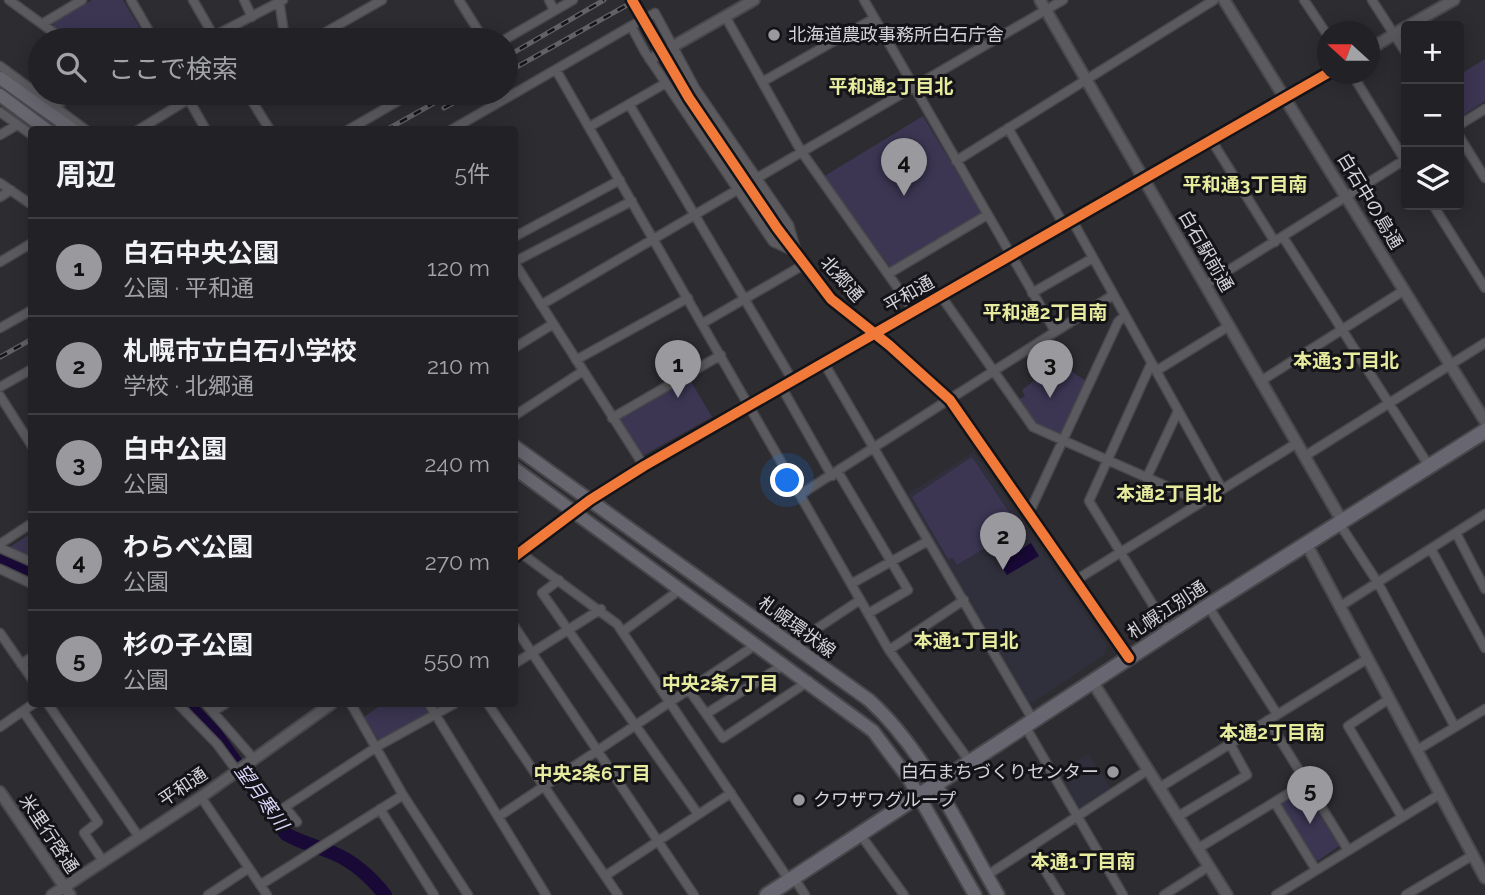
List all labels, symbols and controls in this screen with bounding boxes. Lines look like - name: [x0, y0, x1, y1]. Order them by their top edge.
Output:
- north arrow: [1317, 21, 1380, 84]
- map controls: [1401, 21, 1464, 210]
- button: +: [1401, 21, 1464, 84]
- place label: 北海道農政事務所白石庁舎: [788, 24, 1004, 45]
- marker: 北海道農政事務所白石庁舎: [766, 27, 782, 43]
- search box: [28, 28, 518, 105]
- icon: search: [52, 48, 90, 86]
- text: ここで検索: [108, 54, 238, 84]
- district label: 平和通2丁目北: [829, 75, 953, 97]
- button: −: [1401, 84, 1464, 147]
- pin: 4: [881, 138, 927, 196]
- button: layers: [1401, 147, 1464, 210]
- street label: 白石中の島通: [1334, 149, 1407, 252]
- text: 周辺: [56, 157, 116, 192]
- text: 5件: [454, 160, 490, 187]
- district label: 平和通3丁目南: [1183, 173, 1307, 195]
- street label: 白石駅前通: [1175, 207, 1238, 295]
- text: 白石中央公園: [123, 238, 279, 268]
- street label: 北郷通: [817, 252, 868, 306]
- text: 1: [73, 254, 85, 281]
- text: 120 m: [427, 254, 490, 281]
- street label: 平和通: [880, 271, 937, 316]
- text: 公園 · 平和通: [123, 274, 254, 301]
- district label: 平和通2丁目南: [983, 301, 1107, 323]
- text: 札幌市立白石小学校: [123, 336, 357, 366]
- pin: 1: [655, 340, 701, 398]
- pin: 3: [1027, 340, 1073, 398]
- district label: 本通3丁目北: [1293, 349, 1399, 371]
- text: 2: [73, 352, 85, 379]
- text: 210 m: [427, 352, 490, 379]
- text: 学校 · 北郷通: [123, 372, 254, 399]
- text: 白中公園: [123, 434, 227, 464]
- text: 3: [73, 450, 85, 477]
- text: 240 m: [424, 450, 490, 477]
- your location: [770, 463, 804, 497]
- text: 公園: [123, 470, 169, 497]
- district label: 本通2丁目北: [1116, 482, 1222, 504]
- pin: 2: [980, 512, 1026, 570]
- text: わらべ公園: [123, 532, 253, 562]
- text: 4: [72, 548, 86, 575]
- text: 270 m: [425, 548, 490, 575]
- text: 公園: [123, 568, 169, 595]
- street label: 札幌江別通: [1123, 576, 1210, 643]
- street label: 札幌環状線: [755, 592, 840, 662]
- district label: 本通1丁目北: [914, 629, 1018, 651]
- text: 杉の子公園: [123, 630, 253, 660]
- text: 5: [73, 646, 85, 673]
- text: 550 m: [424, 646, 490, 673]
- text: 公園: [123, 666, 169, 693]
- district label: 中央2条7丁目: [662, 672, 778, 694]
- district label: 本通2丁目南: [1219, 721, 1325, 743]
- water label: 望月寒川: [231, 760, 294, 836]
- place label: 白石まちづくりセンター: [901, 761, 1099, 782]
- district label: 中央2条6丁目: [533, 762, 651, 784]
- street label: 平和通: [154, 763, 211, 810]
- marker: 白石まちづくりセンター: [1105, 764, 1121, 780]
- pin: 5: [1287, 766, 1333, 824]
- place label: クワザワグループ: [813, 789, 956, 810]
- street label: 米里行啓通: [16, 791, 83, 877]
- marker: クワザワグループ: [791, 792, 807, 808]
- district label: 本通1丁目南: [1031, 850, 1135, 872]

